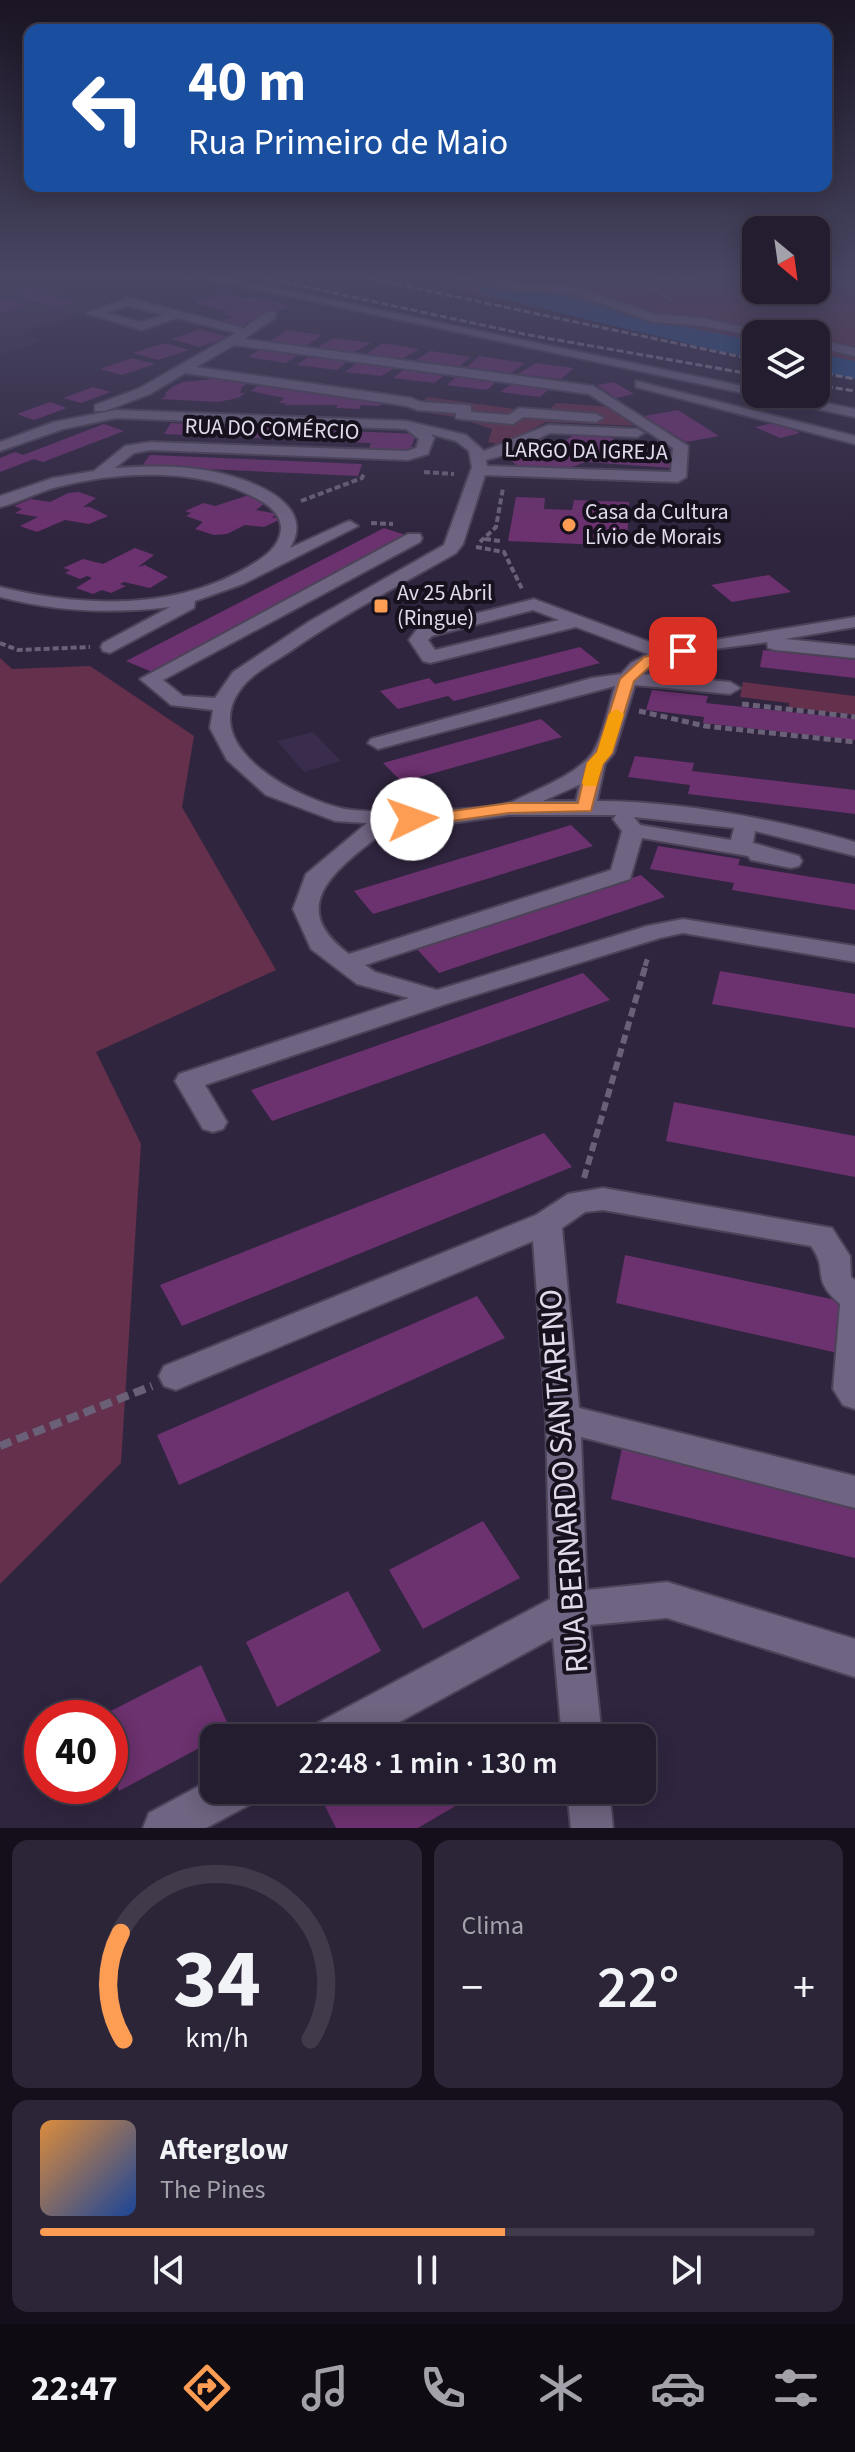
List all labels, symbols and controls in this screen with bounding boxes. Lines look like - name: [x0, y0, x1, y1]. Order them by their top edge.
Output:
- text: 40 m: [188, 43, 306, 122]
- icon: left: [56, 56, 160, 160]
- text: Rua Primeiro de Maio: [188, 117, 508, 168]
- north arrow: [742, 216, 830, 304]
- map controls: [742, 216, 830, 408]
- button: layers: [742, 320, 830, 408]
- street label: RUA DO COMÉRCIO: [184, 410, 360, 448]
- street label: LARGO DA IGREJA: [504, 434, 668, 468]
- place label: Casa da Cultura Lívio de Morais: [585, 496, 729, 553]
- marker: Casa da Cultura Lívio de Morais: [560, 516, 578, 534]
- place label: Av 25 Abril (Ringue): [397, 577, 493, 634]
- marker: Av 25 Abril (Ringue): [372, 597, 390, 615]
- pin: [649, 617, 717, 685]
- icon: arrive: [661, 629, 705, 673]
- position arrow: [370, 777, 454, 861]
- street label: RUA BERNARDO SANTARENO: [528, 1287, 600, 1675]
- speed limit sign: 40: [24, 1700, 128, 1804]
- text: 22:48 · 1 min · 130 m: [298, 1742, 558, 1785]
- text: Clima: [462, 1907, 524, 1944]
- text: 34: [173, 1921, 261, 2039]
- text: 22°: [597, 1946, 679, 2031]
- text: −: [462, 1957, 483, 2020]
- text: +: [793, 1957, 815, 2020]
- text: km/h: [185, 2018, 248, 2058]
- text: Afterglow: [160, 2128, 288, 2171]
- text: The Pines: [160, 2171, 265, 2208]
- icon: previous: [147, 2248, 191, 2292]
- icon: pause: [405, 2248, 449, 2292]
- icon: next: [664, 2248, 708, 2292]
- icon: directions: [179, 2360, 235, 2416]
- icon: music: [297, 2360, 353, 2416]
- icon: phone: [415, 2360, 471, 2416]
- icon: climate: [533, 2360, 589, 2416]
- icon: car: [650, 2360, 706, 2416]
- icon: filters: [768, 2360, 824, 2416]
- text: 22:47: [31, 2363, 118, 2414]

